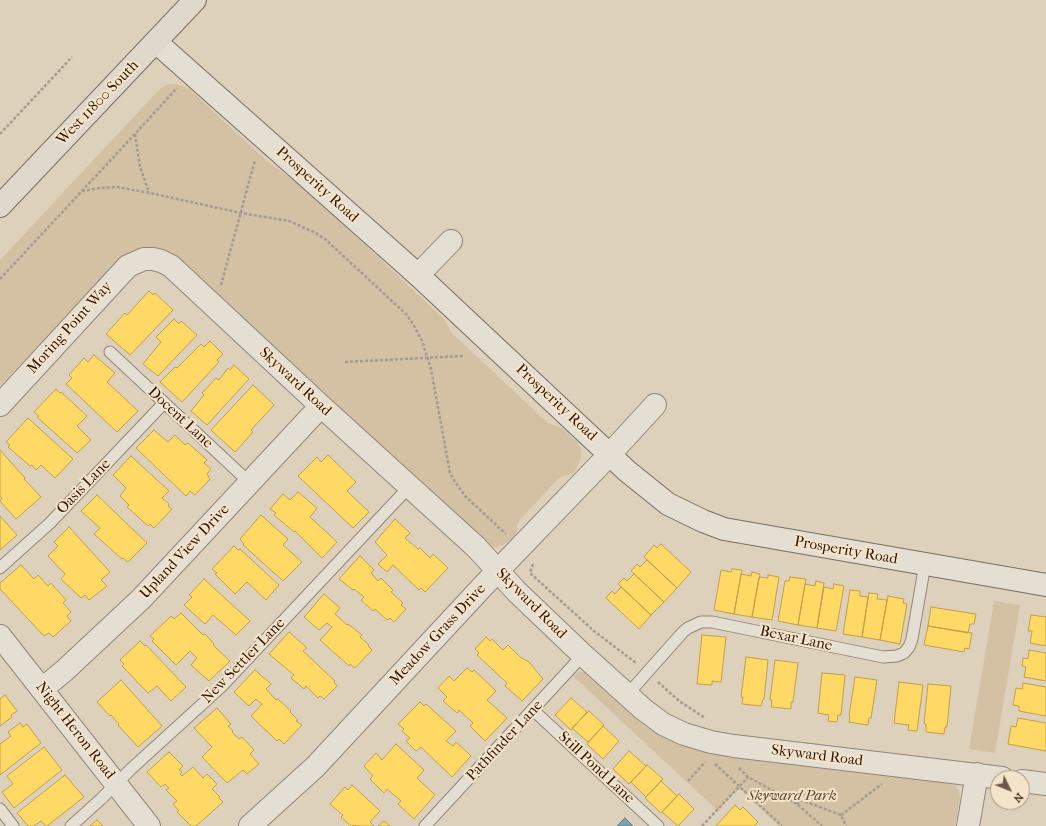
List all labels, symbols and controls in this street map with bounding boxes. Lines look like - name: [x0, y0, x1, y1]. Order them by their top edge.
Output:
- street label: West 11800 South: [53, 57, 143, 149]
- street label: Prosperity Road: [272, 143, 362, 227]
- street label: Moring Point Way: [24, 278, 116, 378]
- street label: Skyward Road: [255, 344, 335, 420]
- street label: Prosperity Road: [512, 361, 600, 445]
- street label: Docent Lane: [144, 383, 216, 453]
- street label: Oasis Lane: [53, 456, 115, 518]
- street label: Upland View Drive: [136, 501, 234, 603]
- street label: Prosperity Road: [793, 533, 899, 569]
- street label: Skyward Road: [492, 565, 570, 643]
- street label: Meadow Grass Drive: [386, 580, 490, 690]
- street label: New Settler Lane: [199, 615, 289, 707]
- street label: Bexar Lane: [758, 623, 834, 655]
- street label: Night Heron Road: [31, 679, 119, 783]
- street label: Pathfinder Lane: [463, 697, 547, 785]
- street label: Still Pond Lane: [554, 728, 638, 808]
- street label: Skyward Road: [770, 741, 864, 771]
- north arrow: [990, 770, 1030, 810]
- park label: Skyward Park: [747, 787, 837, 805]
- text: N: [1011, 790, 1026, 805]

